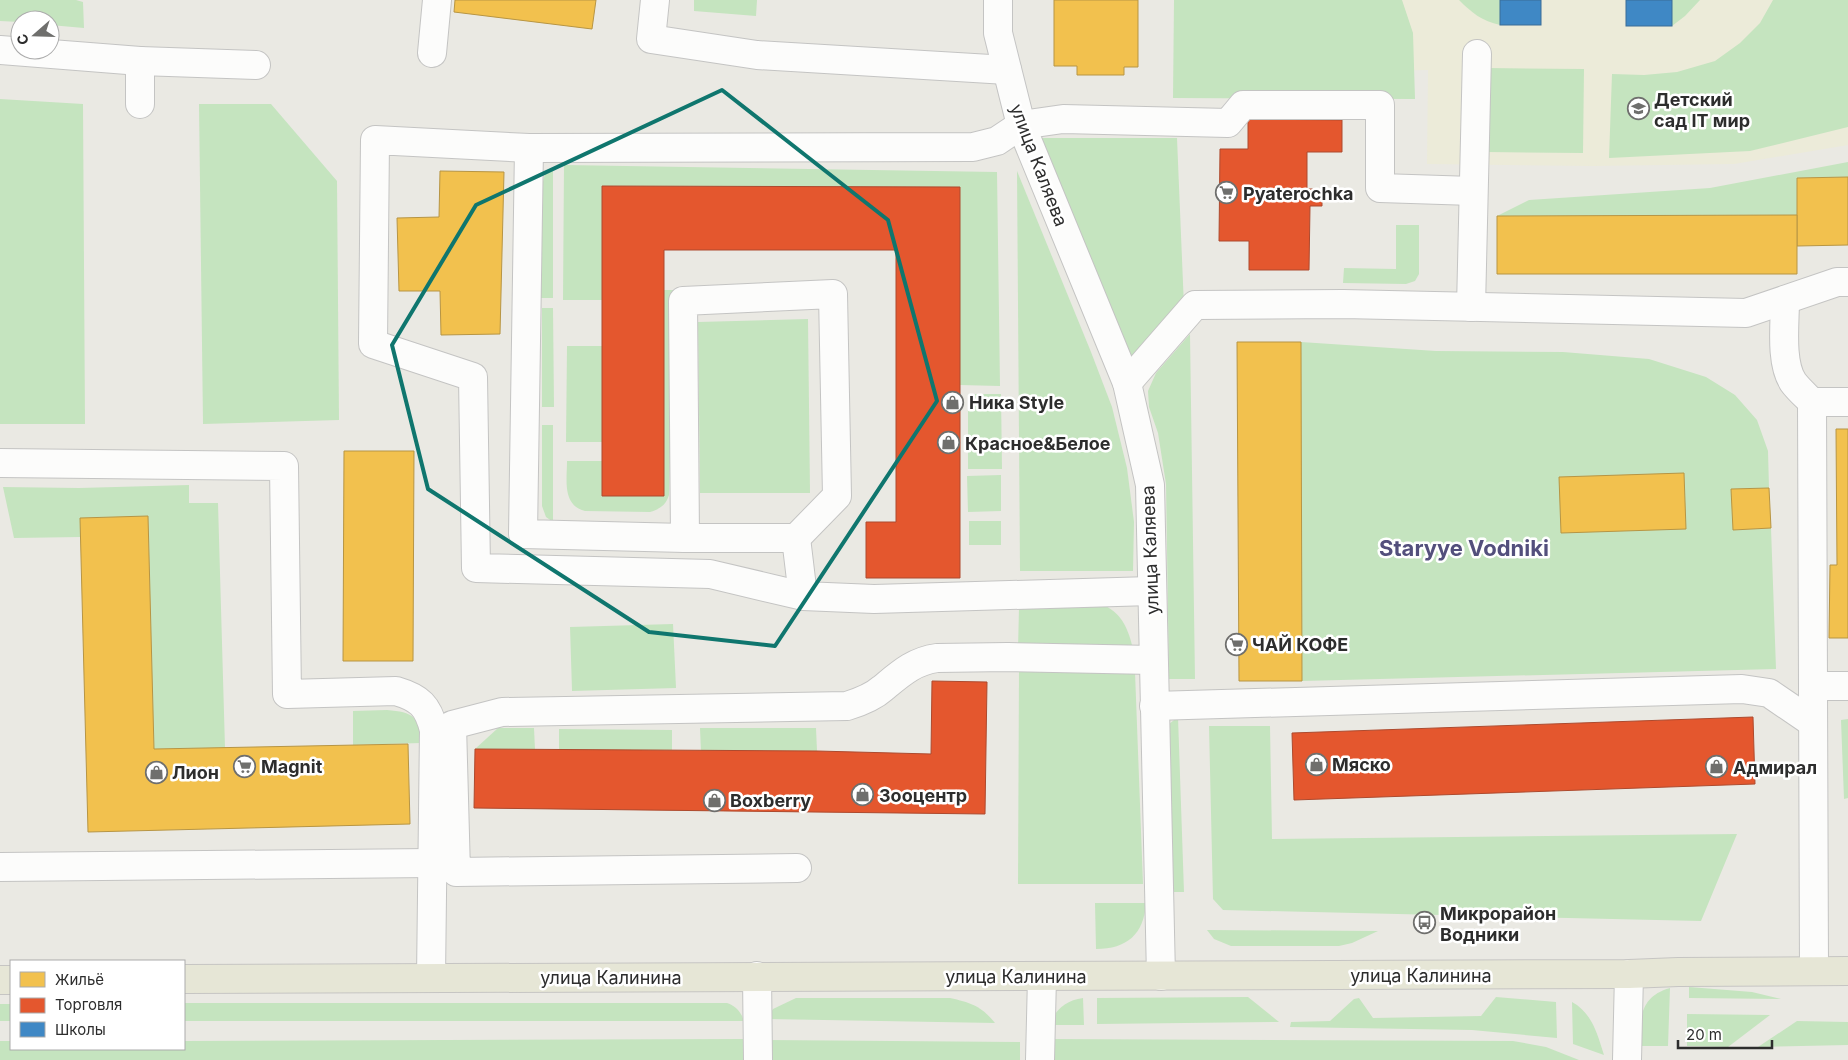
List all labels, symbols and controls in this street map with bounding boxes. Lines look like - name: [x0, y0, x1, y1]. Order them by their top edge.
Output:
- north arrow: [10, 10, 60, 60]
- text: С: [13, 32, 32, 47]
- place label: Детский сад IT мир: [1654, 89, 1750, 131]
- school or university icon: Детский сад IT мир: [1626, 97, 1650, 121]
- street label: улица Каляева: [1006, 101, 1072, 229]
- supermarket icon: Pyaterochka: [1215, 181, 1239, 205]
- place label: Pyaterochka: [1243, 183, 1354, 204]
- shop icon: Ника Style: [941, 390, 965, 414]
- place label: Ника Style: [969, 392, 1064, 413]
- shop icon: Красное&Белое: [937, 431, 961, 455]
- place label: Красное&Белое: [965, 433, 1111, 454]
- street label: улица Каляева: [1137, 485, 1163, 615]
- district label: Staryye Vodniki: [1379, 535, 1549, 561]
- supermarket icon: ЧАЙ КОФЕ: [1224, 632, 1248, 656]
- place label: ЧАЙ КОФЕ: [1252, 634, 1348, 655]
- shop icon: Мяско: [1304, 752, 1328, 776]
- supermarket icon: Magnit: [233, 754, 257, 778]
- place label: Мяско: [1332, 754, 1391, 775]
- shop icon: Адмирал: [1705, 755, 1729, 779]
- place label: Magnit: [261, 756, 323, 777]
- place label: Адмирал: [1733, 757, 1817, 778]
- shop icon: Лион: [144, 760, 168, 784]
- place label: Лион: [172, 762, 219, 783]
- shop icon: Зооцентр: [851, 783, 875, 807]
- place label: Зооцентр: [879, 785, 967, 806]
- shop icon: Boxberry: [702, 788, 726, 812]
- place label: Boxberry: [730, 790, 811, 811]
- place label: Микрорайон Водники: [1440, 903, 1556, 945]
- bus stop icon: Микрорайон Водники: [1412, 911, 1436, 935]
- legend: [10, 960, 185, 1050]
- street label: улица Калинина: [1350, 965, 1492, 986]
- street label: улица Калинина: [945, 966, 1087, 987]
- street label: улица Калинина: [540, 967, 682, 988]
- text: Жильё: [55, 970, 104, 989]
- text: Торговля: [55, 995, 122, 1014]
- scale bar: [1678, 1018, 1772, 1050]
- text: Школы: [55, 1020, 106, 1039]
- text: 20 m: [1686, 1025, 1722, 1044]

